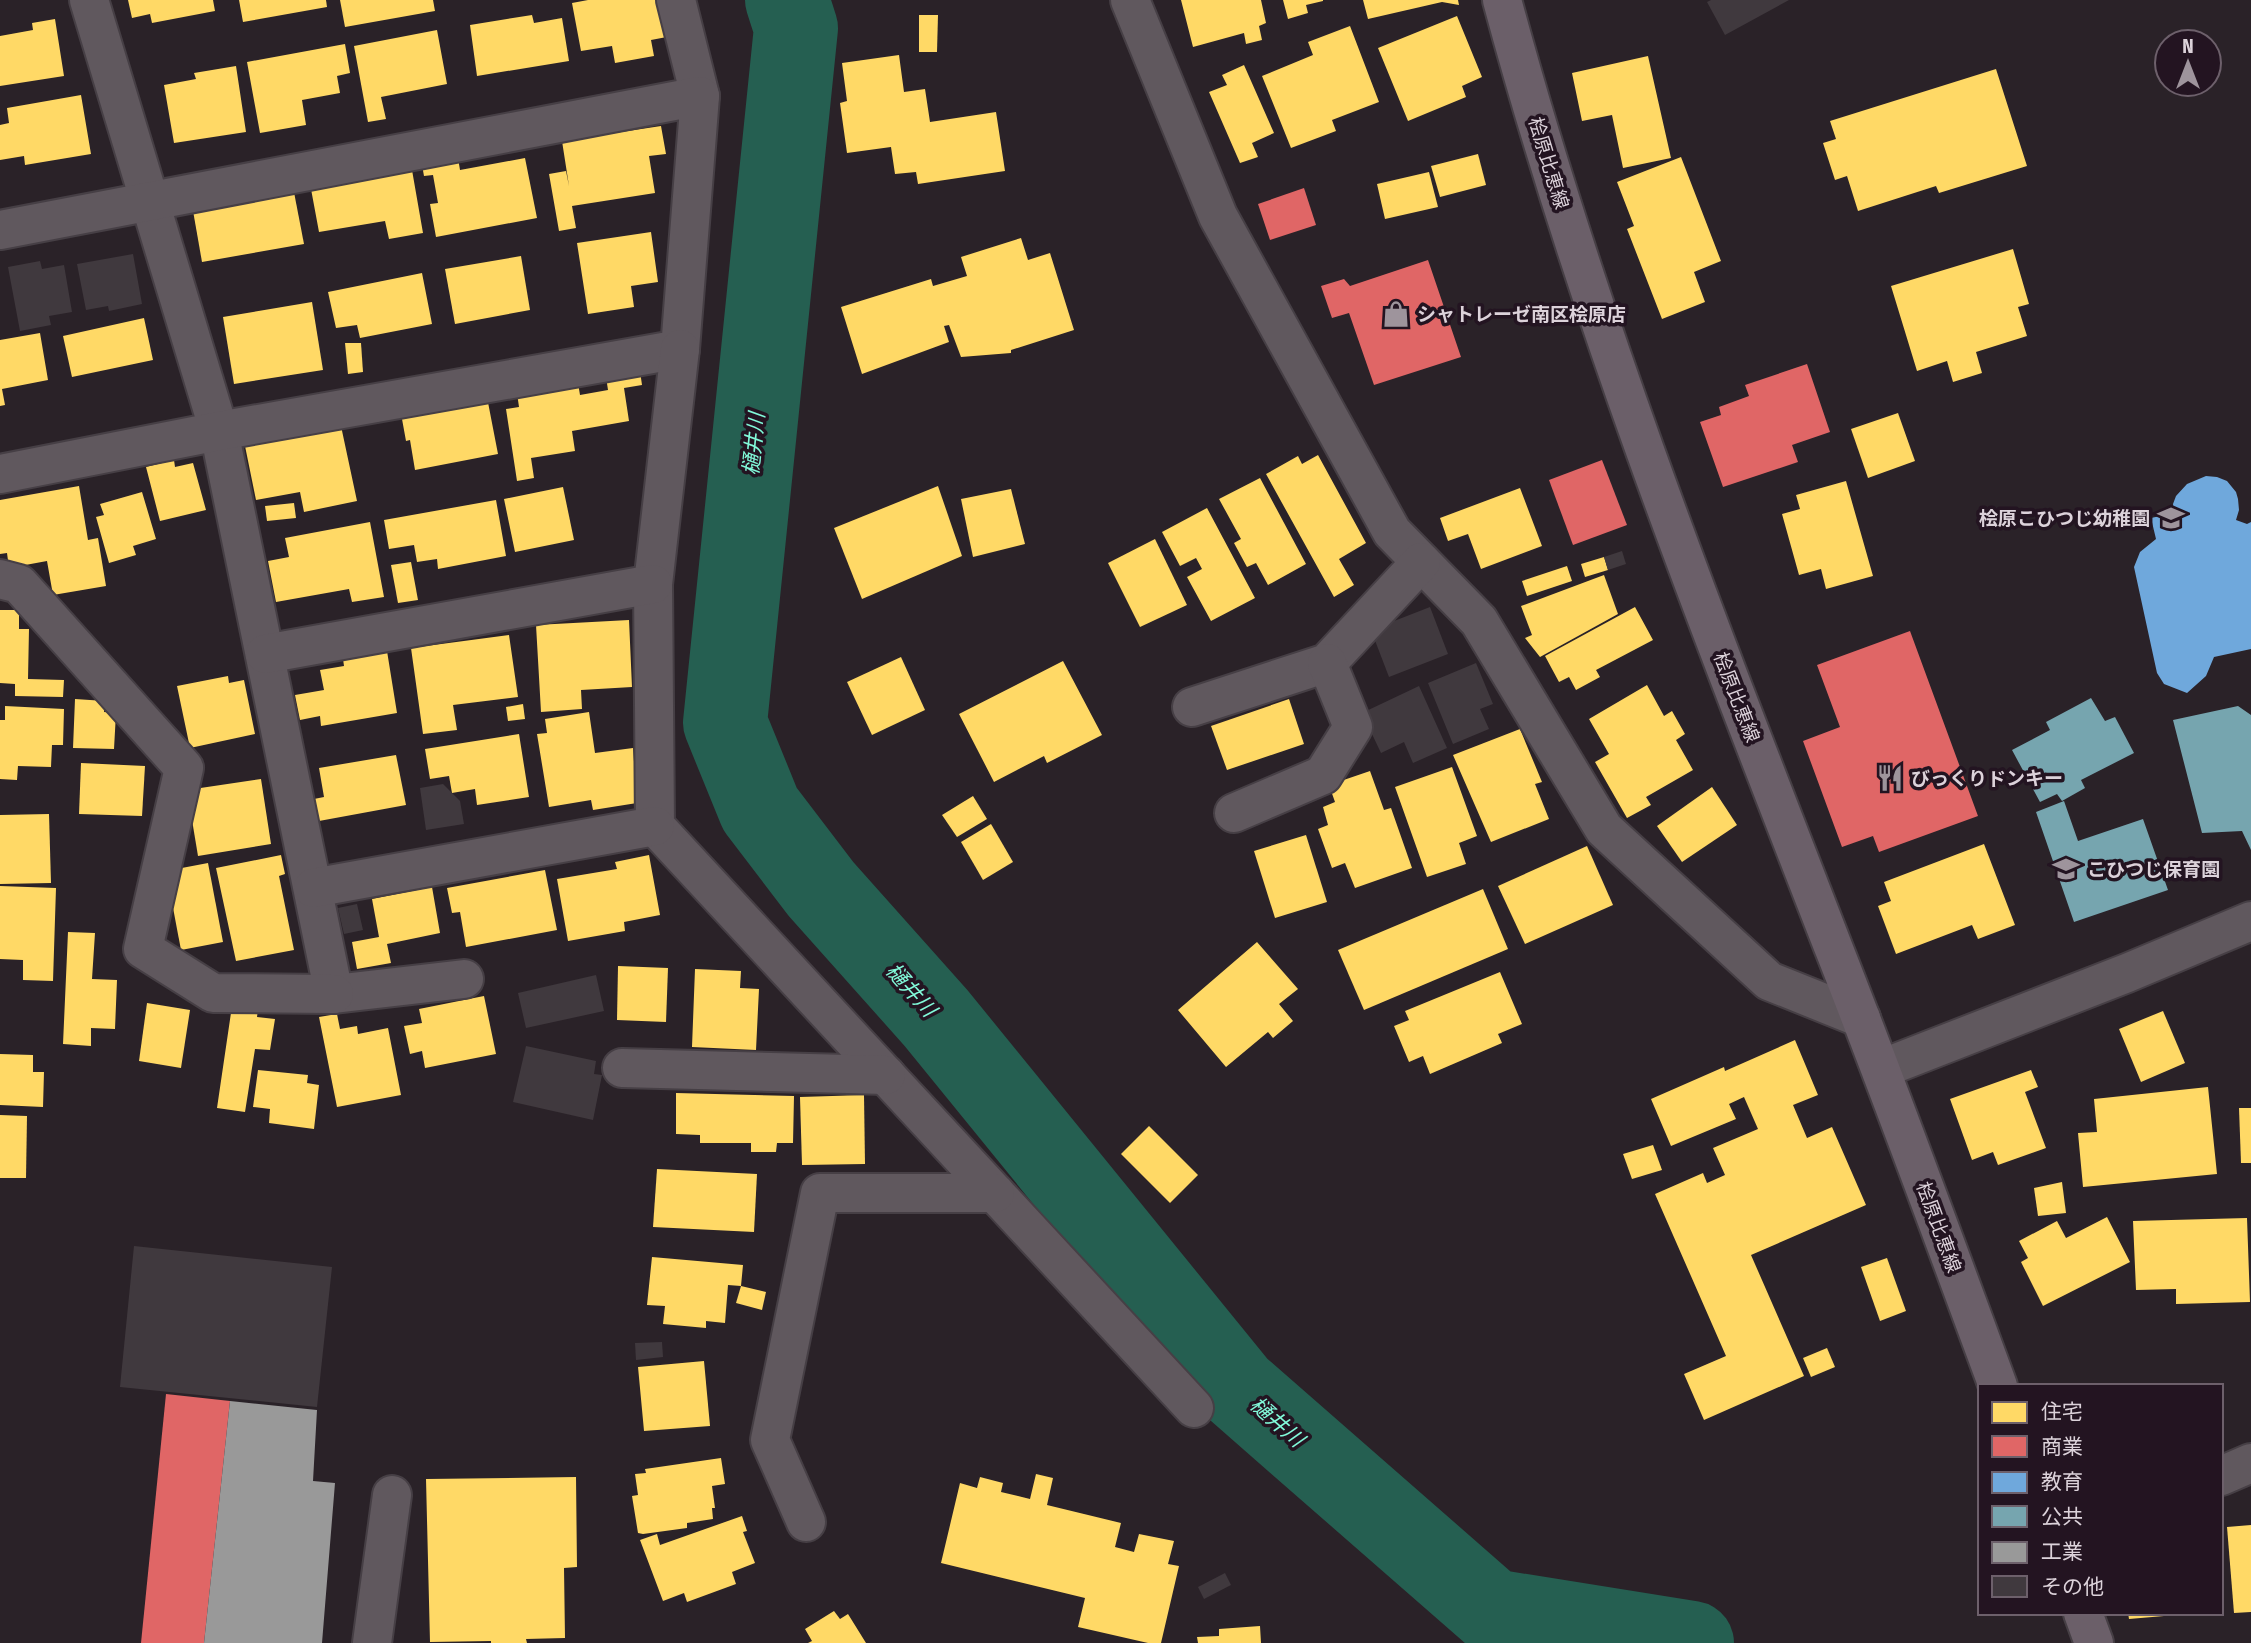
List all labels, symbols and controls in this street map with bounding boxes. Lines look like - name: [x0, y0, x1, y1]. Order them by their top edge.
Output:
- north arrow: [2153, 28, 2223, 98]
- text: N: [2182, 35, 2194, 58]
- street label: 桧原比恵線: [1524, 114, 1573, 212]
- shop icon: シャトレーゼ南区桧原店: [1381, 299, 1411, 329]
- place label: シャトレーゼ南区桧原店: [1417, 303, 1626, 326]
- water label: 樋井川: [738, 409, 770, 477]
- school or university icon: 桧原こひつじ幼稚園: [2156, 503, 2186, 533]
- place label: 桧原こひつじ幼稚園: [1979, 507, 2150, 530]
- street label: 桧原比恵線: [1709, 649, 1764, 746]
- restaurant icon: びっくりドンキー: [1875, 763, 1905, 793]
- place label: びっくりドンキー: [1911, 767, 2063, 790]
- school or university icon: こひつじ保育園: [2051, 854, 2081, 884]
- place label: こひつじ保育園: [2087, 858, 2220, 881]
- water label: 樋井川: [880, 958, 943, 1024]
- street label: 桧原比恵線: [1911, 1179, 1966, 1276]
- legend: [1978, 1384, 2223, 1615]
- water label: 樋井川: [1245, 1392, 1311, 1454]
- text: 住宅: [2041, 1399, 2083, 1425]
- text: 商業: [2041, 1434, 2083, 1460]
- text: 教育: [2041, 1469, 2083, 1495]
- text: 公共: [2041, 1504, 2083, 1530]
- text: 工業: [2041, 1539, 2083, 1565]
- text: その他: [2041, 1574, 2104, 1600]

